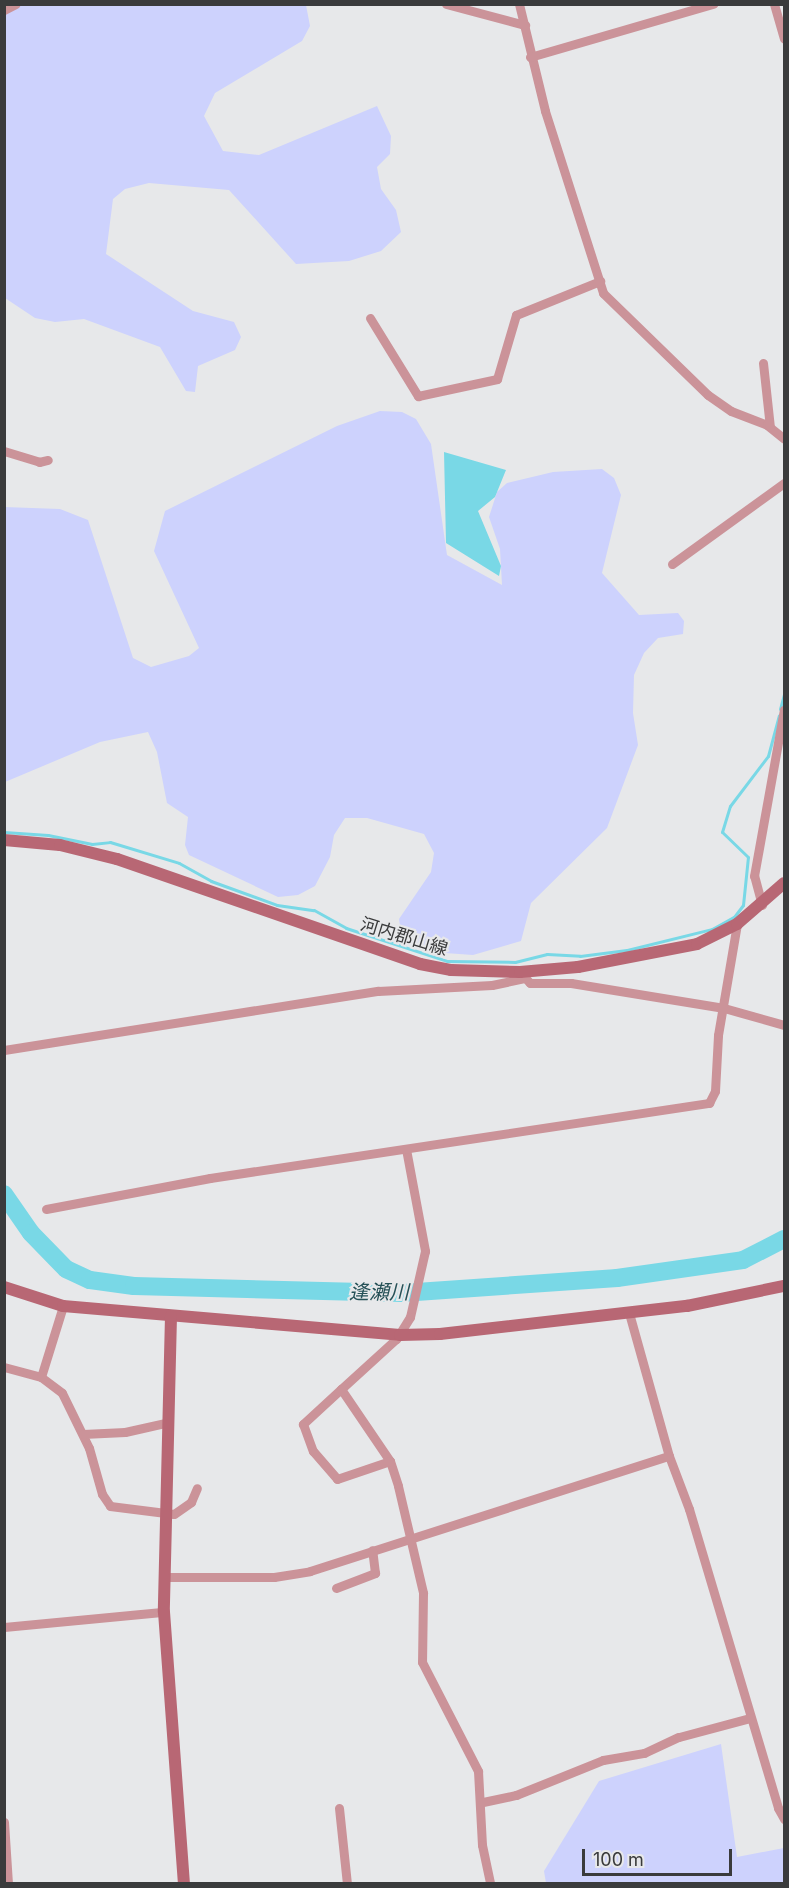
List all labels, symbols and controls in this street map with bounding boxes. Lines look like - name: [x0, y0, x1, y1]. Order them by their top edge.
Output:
- street label: 河内郡山線: [358, 914, 450, 960]
- water label: 逢瀬川: [349, 1280, 409, 1304]
- scale bar: [585, 1837, 735, 1875]
- text: 100 m: [593, 1849, 644, 1870]

